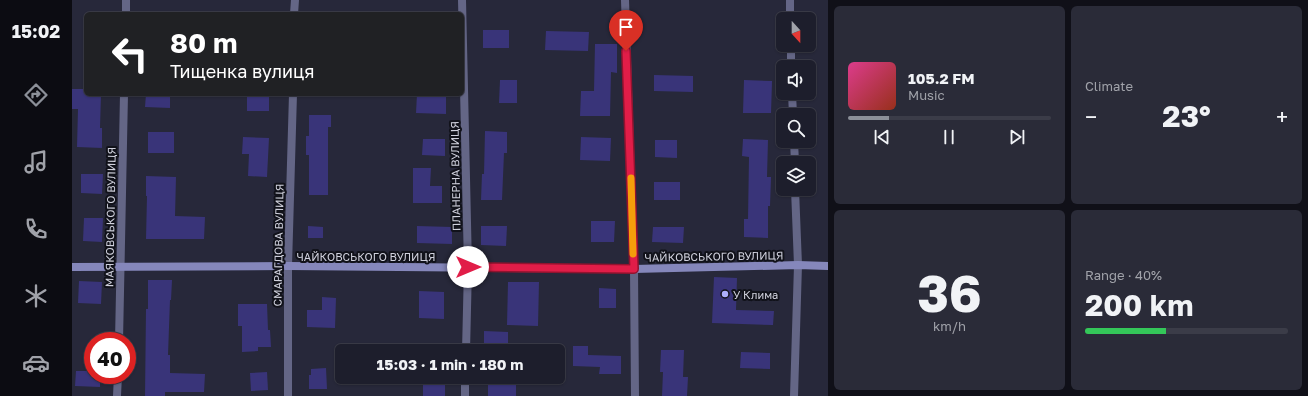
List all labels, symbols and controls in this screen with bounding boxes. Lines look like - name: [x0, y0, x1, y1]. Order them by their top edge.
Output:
- pin: [609, 10, 643, 51]
- north arrow: [776, 12, 816, 52]
- map controls: [776, 12, 816, 196]
- icon: arrive: [615, 16, 637, 38]
- text: 15:02: [12, 20, 60, 42]
- text: 80 m: [170, 26, 238, 59]
- icon: left: [104, 28, 156, 80]
- text: Тищенка вулиця: [170, 60, 315, 82]
- button: sound: [776, 60, 816, 100]
- text: 105.2 FM: [908, 69, 975, 87]
- text: Climate: [1085, 78, 1133, 94]
- icon: directions: [22, 81, 50, 109]
- text: Music: [908, 87, 945, 103]
- text: 23°: [1162, 98, 1211, 134]
- text: −: [1085, 103, 1097, 130]
- text: +: [1276, 103, 1288, 130]
- button: search: [776, 108, 816, 148]
- street label: ПЛАНЕРНА ВУЛИЦЯ: [448, 121, 462, 231]
- icon: previous: [871, 126, 893, 148]
- icon: pause: [938, 126, 960, 148]
- icon: next: [1006, 126, 1028, 148]
- street label: МАЯКОВСЬКОГО ВУЛИЦЯ: [102, 147, 118, 287]
- icon: music: [22, 148, 50, 176]
- button: layers: [776, 156, 816, 196]
- street label: СМАРАГДОВА ВУЛИЦЯ: [270, 183, 286, 307]
- icon: phone: [22, 215, 50, 243]
- position arrow: [447, 246, 489, 288]
- street label: ЧАЙКОВСЬКОГО ВУЛИЦЯ: [644, 248, 784, 264]
- street label: ЧАЙКОВСЬКОГО ВУЛИЦЯ: [296, 250, 436, 263]
- text: 36: [917, 261, 982, 323]
- text: Range · 40%: [1085, 267, 1162, 283]
- icon: climate: [22, 282, 50, 310]
- text: 200 km: [1085, 287, 1193, 323]
- place label: У Клима: [733, 288, 778, 301]
- marker: У Клима: [720, 289, 730, 299]
- text: km/h: [933, 318, 966, 334]
- speed limit sign: 40: [84, 332, 136, 384]
- icon: car: [22, 349, 50, 377]
- text: 15:03 · 1 min · 180 m: [377, 355, 523, 373]

